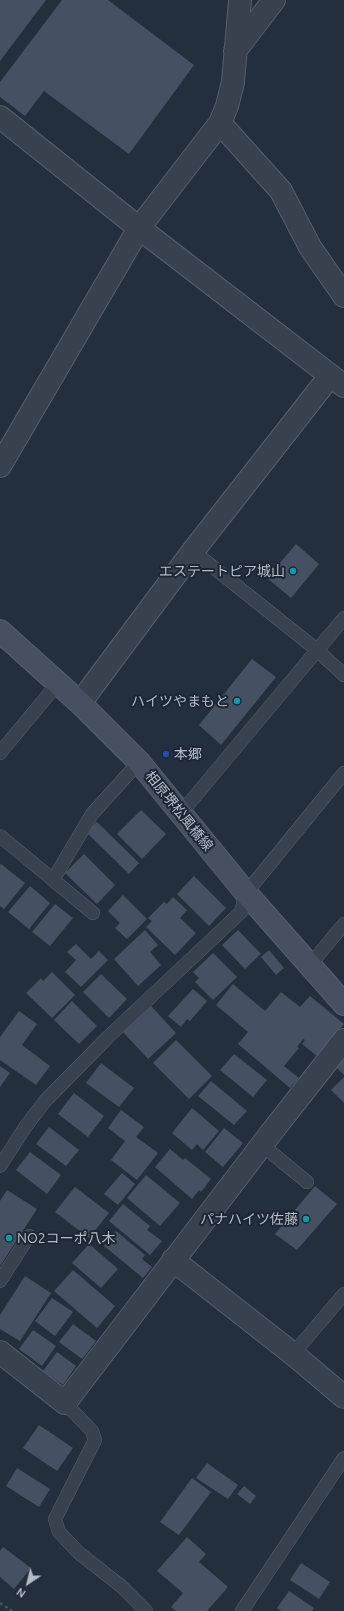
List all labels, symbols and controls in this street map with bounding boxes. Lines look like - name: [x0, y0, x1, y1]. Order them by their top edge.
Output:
- place label: エステートピア城山: [159, 563, 285, 579]
- marker: エステートピア城山: [288, 566, 298, 576]
- place label: ハイツやまもと: [131, 693, 229, 709]
- marker: ハイツやまもと: [232, 696, 242, 706]
- place label: 本郷: [174, 746, 202, 762]
- marker: 本郷: [161, 749, 171, 759]
- street label: 相原堺松風橋線: [142, 768, 216, 854]
- place label: パナハイツ佐藤: [200, 1211, 298, 1227]
- marker: パナハイツ佐藤: [301, 1214, 311, 1224]
- place label: NO2コーポ八木: [17, 1230, 116, 1246]
- marker: NO2コーポ八木: [4, 1233, 14, 1243]
- north arrow: [8, 1563, 48, 1603]
- text: N: [14, 1586, 28, 1600]

